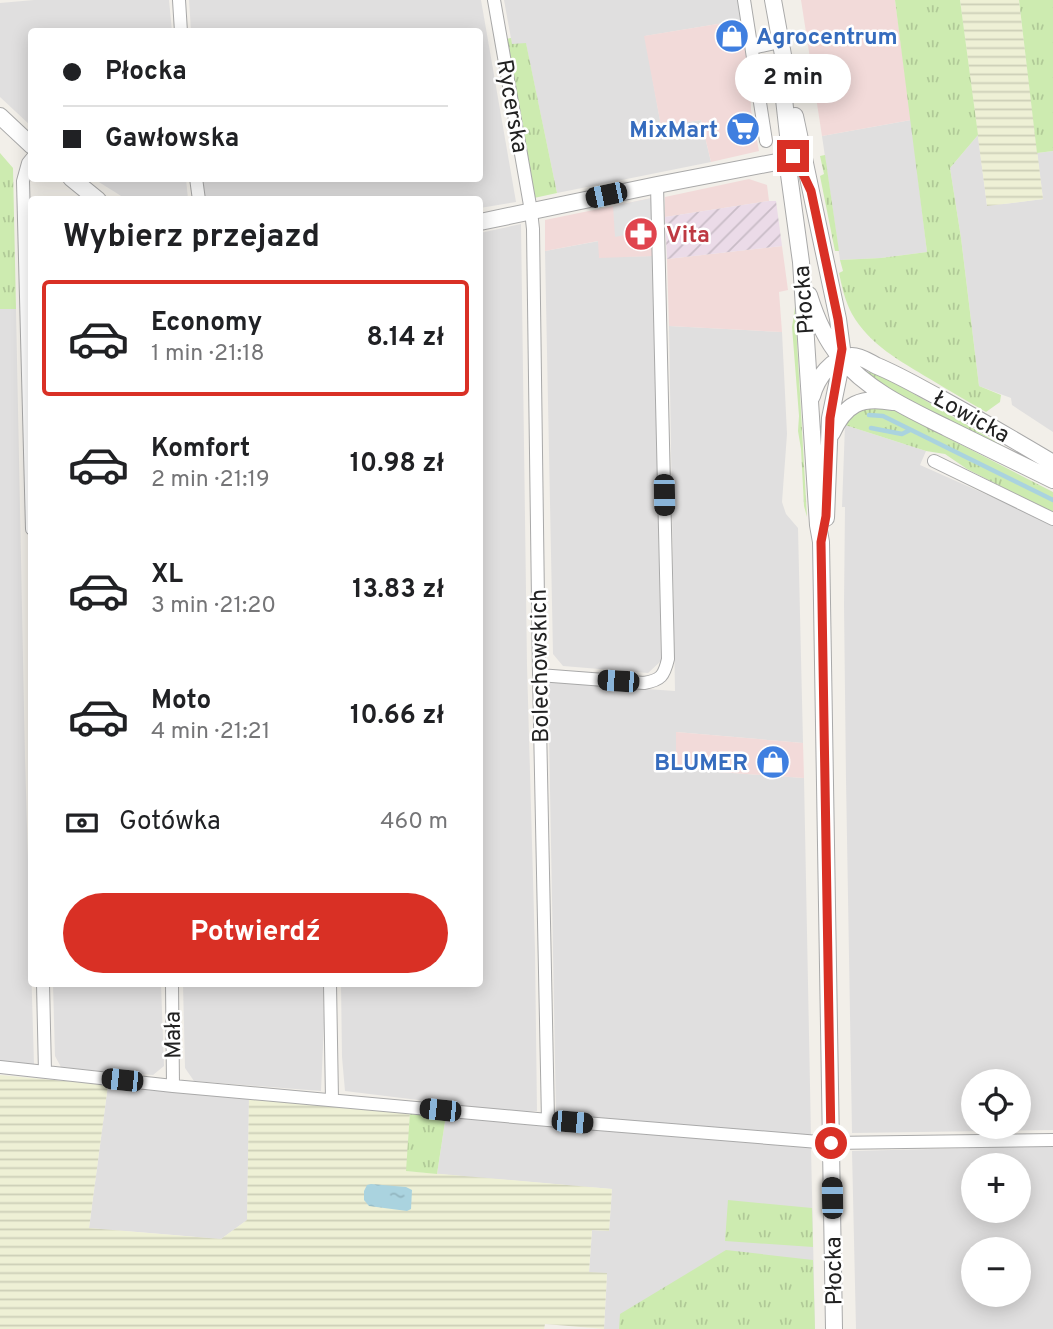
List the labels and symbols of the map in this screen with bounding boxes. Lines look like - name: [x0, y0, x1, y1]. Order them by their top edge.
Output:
- shop icon: Agrocentrum: [713, 17, 751, 55]
- place label: Agrocentrum: [756, 24, 898, 53]
- callout: 2 min: [735, 54, 851, 104]
- street label: Rycerska: [488, 57, 533, 155]
- supermarket icon: MixMart: [724, 110, 762, 148]
- place label: MixMart: [629, 117, 718, 146]
- route end: [777, 140, 809, 172]
- car: [584, 180, 629, 210]
- pharmacy icon: Vita: [622, 215, 660, 253]
- place label: Vita: [666, 222, 710, 251]
- street label: Płocka: [789, 264, 822, 335]
- street label: Łowicka: [927, 385, 1014, 451]
- car: [654, 474, 675, 516]
- street label: Bolechowskich: [526, 589, 557, 743]
- car: [597, 669, 640, 693]
- shop icon: BLUMER: [754, 743, 792, 781]
- place label: BLUMER: [654, 750, 748, 779]
- street label: Mała: [160, 1011, 189, 1059]
- car: [101, 1067, 144, 1093]
- car: [419, 1097, 462, 1123]
- car: [551, 1110, 594, 1134]
- route start: [815, 1127, 847, 1159]
- car: [822, 1177, 843, 1219]
- street label: Płocka: [820, 1236, 851, 1306]

